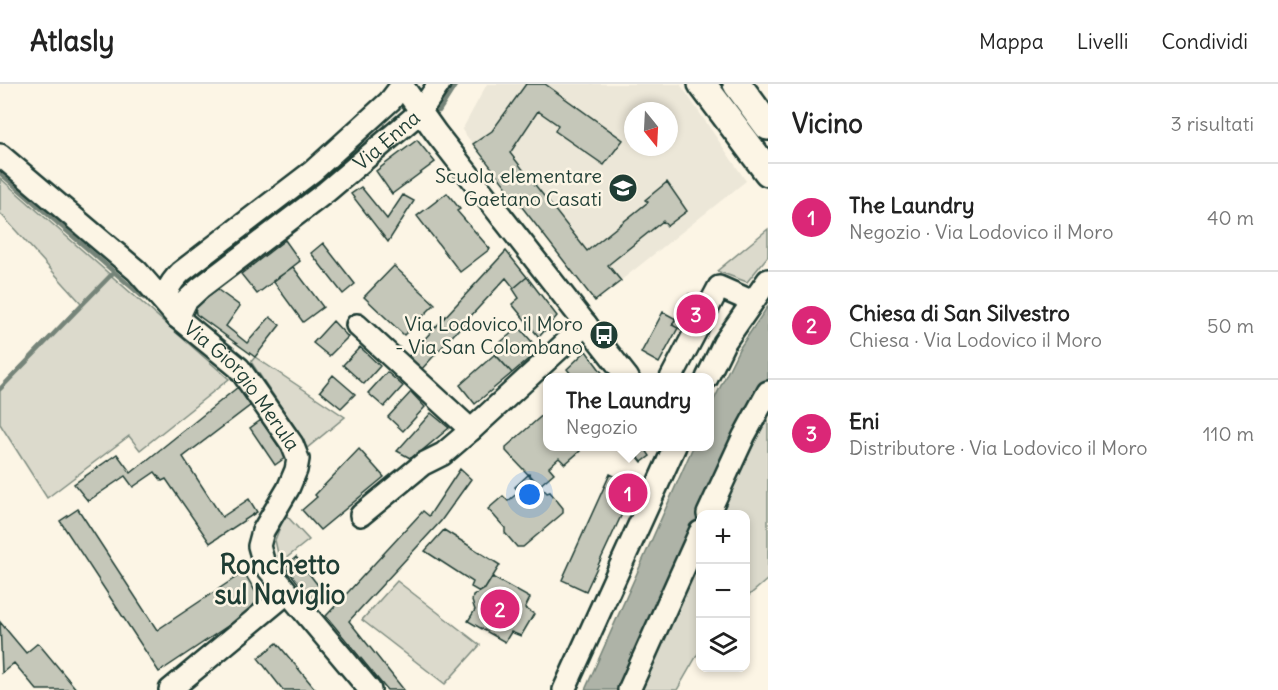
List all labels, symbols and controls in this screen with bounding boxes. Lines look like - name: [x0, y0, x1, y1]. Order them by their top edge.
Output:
- text: Atlasly: [30, 23, 114, 59]
- text: Mappa: [979, 28, 1044, 55]
- text: Livelli: [1077, 28, 1128, 55]
- text: Condividi: [1161, 28, 1248, 55]
- north arrow: [624, 102, 678, 156]
- street label: Via Enna: [348, 105, 425, 175]
- text: Vicino: [792, 107, 863, 140]
- text: 3 risultati: [1171, 111, 1254, 136]
- place label: Scuola elementare Gaetano Casati: [435, 163, 602, 211]
- school or university icon: Scuola elementare Gaetano Casati: [607, 172, 639, 204]
- text: The Laundry: [849, 191, 975, 219]
- text: 1: [808, 205, 815, 230]
- text: 40 m: [1207, 205, 1254, 230]
- text: Negozio · Via Lodovico il Moro: [849, 219, 1113, 244]
- pin: 3: [676, 292, 716, 336]
- text: Chiesa di San Silvestro: [849, 299, 1070, 327]
- place label: Via Lodovico il Moro - Via San Colombano: [395, 311, 583, 359]
- text: 2: [806, 313, 817, 338]
- text: 50 m: [1207, 313, 1254, 338]
- street label: Via Giorgio Merula: [179, 315, 306, 455]
- bus stop icon: Via Lodovico il Moro - Via San Colombano: [588, 319, 620, 351]
- text: Chiesa · Via Lodovico il Moro: [849, 327, 1102, 352]
- popup: [543, 373, 714, 451]
- text: The Laundry: [566, 386, 691, 414]
- text: Eni: [849, 407, 879, 435]
- text: Negozio: [566, 414, 638, 439]
- text: 3: [806, 421, 817, 446]
- text: 110 m: [1203, 421, 1254, 446]
- text: Distributore · Via Lodovico il Moro: [849, 435, 1148, 460]
- pin: 1: [608, 470, 648, 516]
- your location: [515, 480, 544, 509]
- map controls: [696, 510, 750, 672]
- button: +: [696, 510, 750, 564]
- district label: Ronchetto sul Naviglio: [215, 548, 345, 611]
- button: −: [696, 564, 750, 618]
- pin: 2: [480, 586, 520, 632]
- button: layers: [696, 618, 750, 672]

